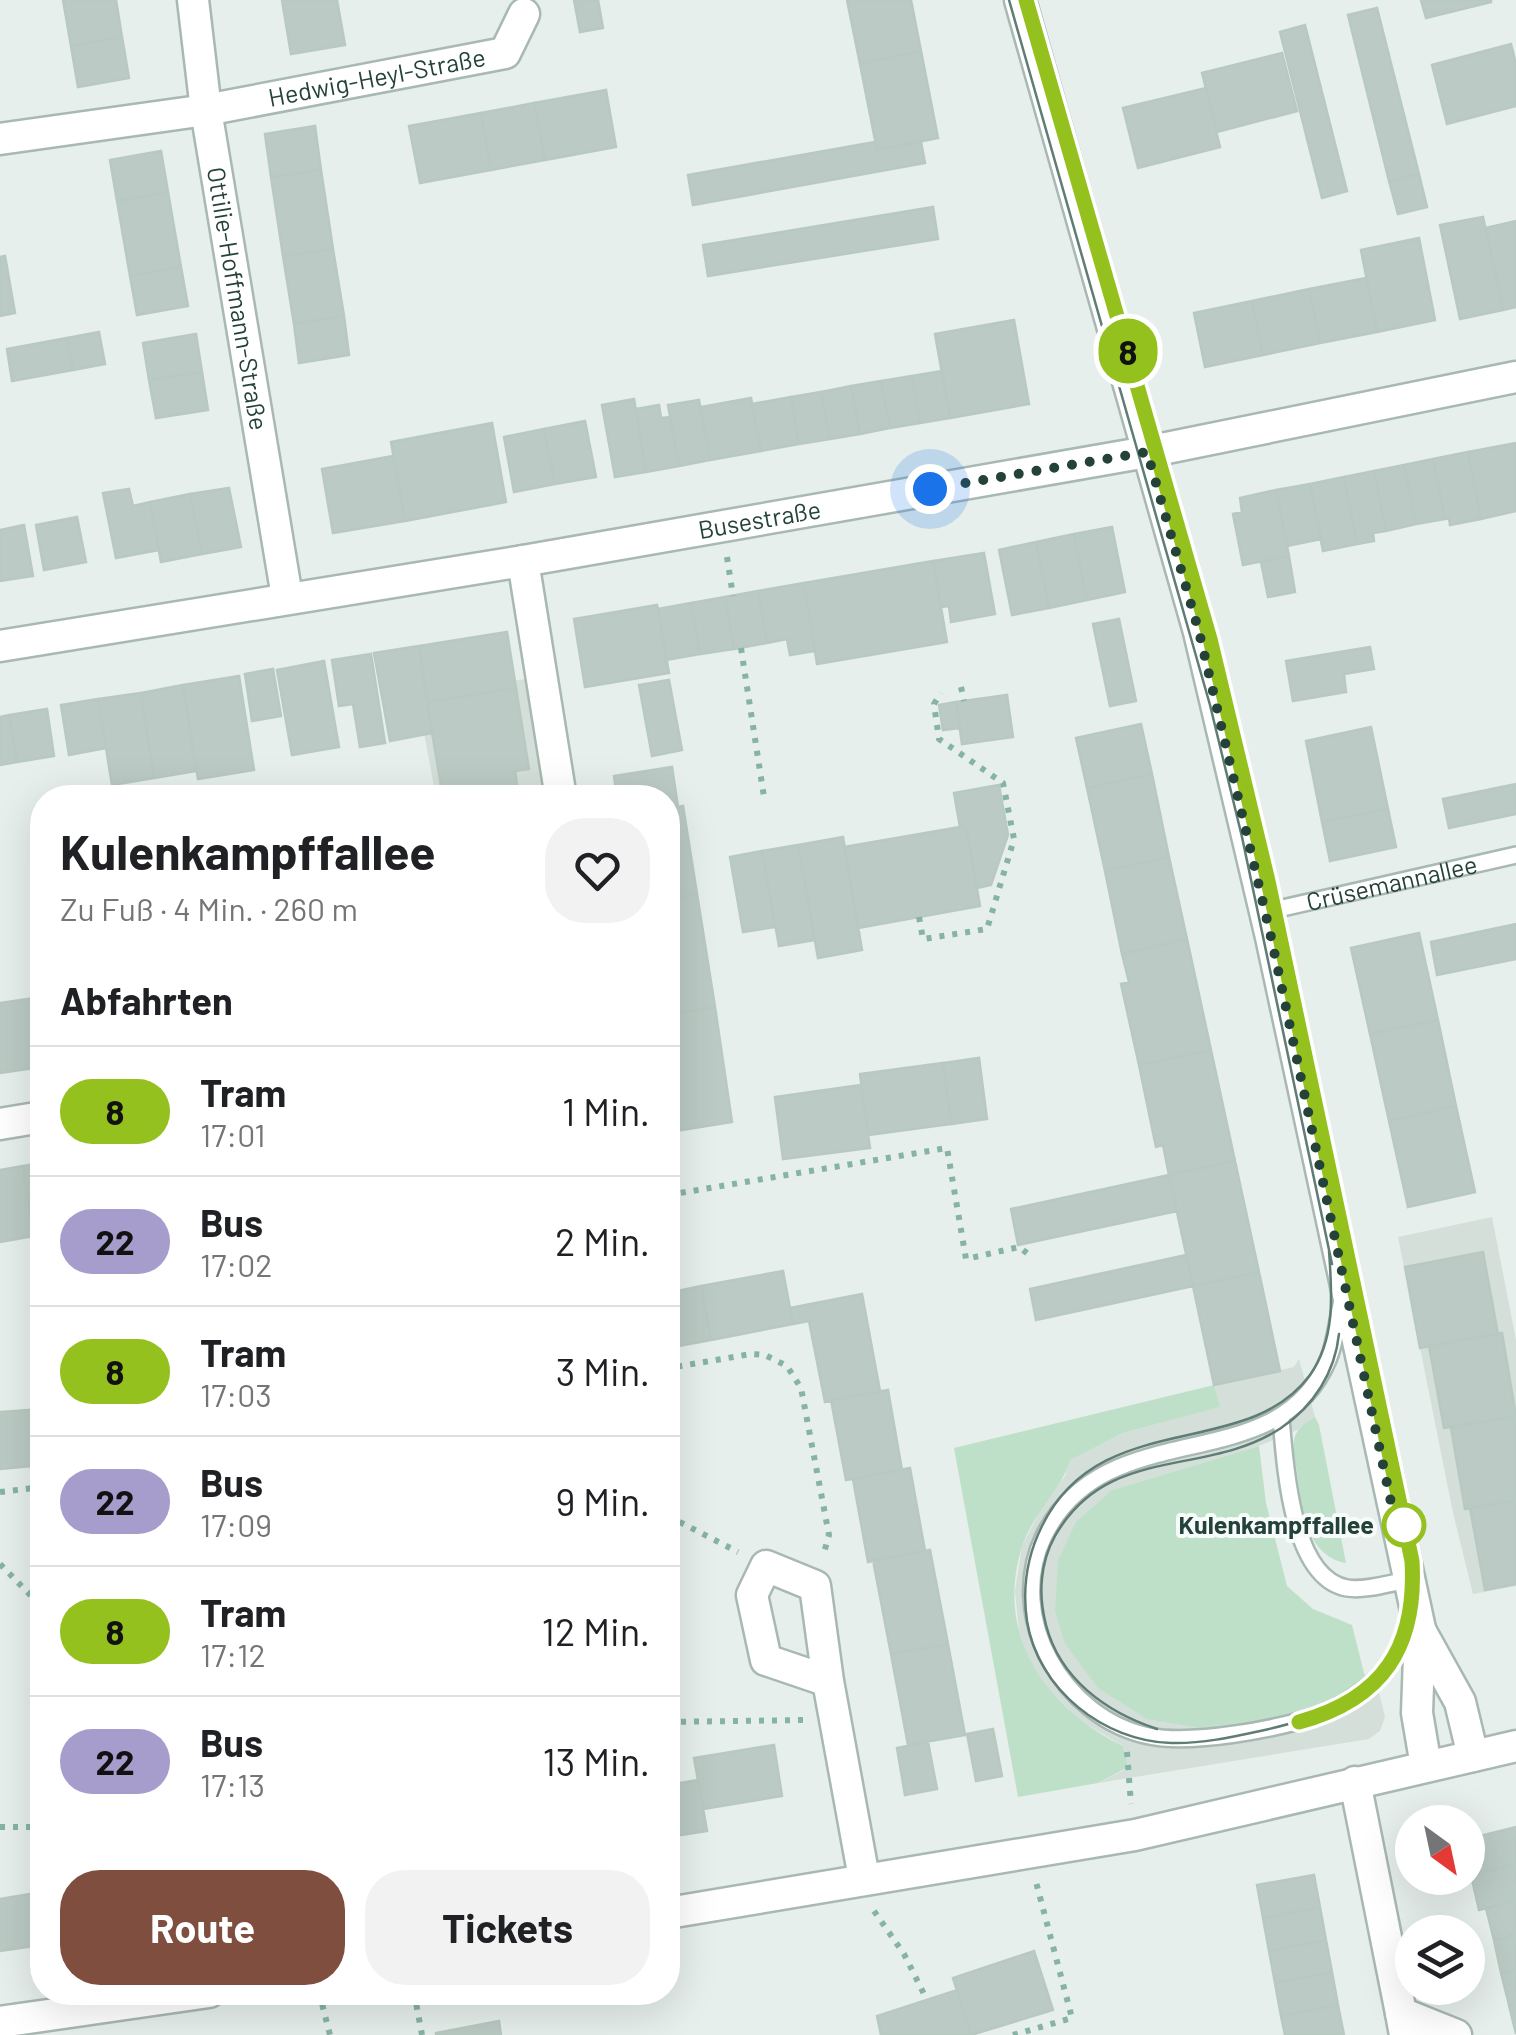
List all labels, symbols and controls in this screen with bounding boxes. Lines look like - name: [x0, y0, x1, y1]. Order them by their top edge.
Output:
- street label: Hedwig-Heyl-Straße: [266, 41, 488, 112]
- street label: Ottilie-Hoffmann-Straße: [202, 165, 275, 432]
- line badge: 8: [1096, 318, 1160, 384]
- text: 8: [1119, 330, 1137, 372]
- your location: [905, 464, 955, 514]
- street label: Busestraße: [696, 493, 823, 544]
- button: heart: [545, 818, 650, 923]
- text: Kulenkampffallee: [60, 822, 436, 880]
- street label: Crüsemannallee: [1303, 848, 1480, 916]
- text: Zu Fuß · 4 Min. · 260 m: [60, 889, 358, 927]
- text: Abfahrten: [60, 977, 233, 1023]
- text: Tram: [200, 1069, 286, 1115]
- text: 1 Min.: [562, 1088, 650, 1134]
- text: 8: [106, 1090, 124, 1132]
- text: 17:01: [200, 1115, 266, 1153]
- text: Bus: [200, 1199, 263, 1245]
- text: 2 Min.: [555, 1218, 650, 1264]
- text: 22: [95, 1220, 135, 1262]
- text: 17:02: [200, 1245, 272, 1283]
- text: Tram: [200, 1329, 286, 1375]
- text: 3 Min.: [556, 1348, 650, 1394]
- text: 8: [106, 1350, 124, 1392]
- text: 17:03: [200, 1375, 272, 1413]
- text: Bus: [200, 1459, 263, 1505]
- text: 9 Min.: [555, 1478, 650, 1524]
- text: 22: [95, 1480, 135, 1522]
- marker: Kulenkampffallee: [1383, 1504, 1425, 1546]
- text: 17:09: [200, 1505, 272, 1543]
- place label: Kulenkampffallee: [1178, 1509, 1374, 1539]
- text: Tram: [200, 1589, 286, 1635]
- text: 12 Min.: [542, 1608, 650, 1654]
- text: 8: [106, 1610, 124, 1652]
- text: 17:12: [200, 1635, 266, 1673]
- text: Bus: [200, 1719, 263, 1765]
- text: 13 Min.: [542, 1738, 650, 1784]
- text: 22: [95, 1740, 135, 1782]
- text: 17:13: [200, 1765, 265, 1803]
- north arrow: [1395, 1805, 1485, 1895]
- map controls: [1395, 1805, 1485, 2005]
- button: Route: [60, 1870, 345, 1985]
- button: Tickets: [365, 1870, 650, 1985]
- button: layers: [1395, 1915, 1485, 2005]

